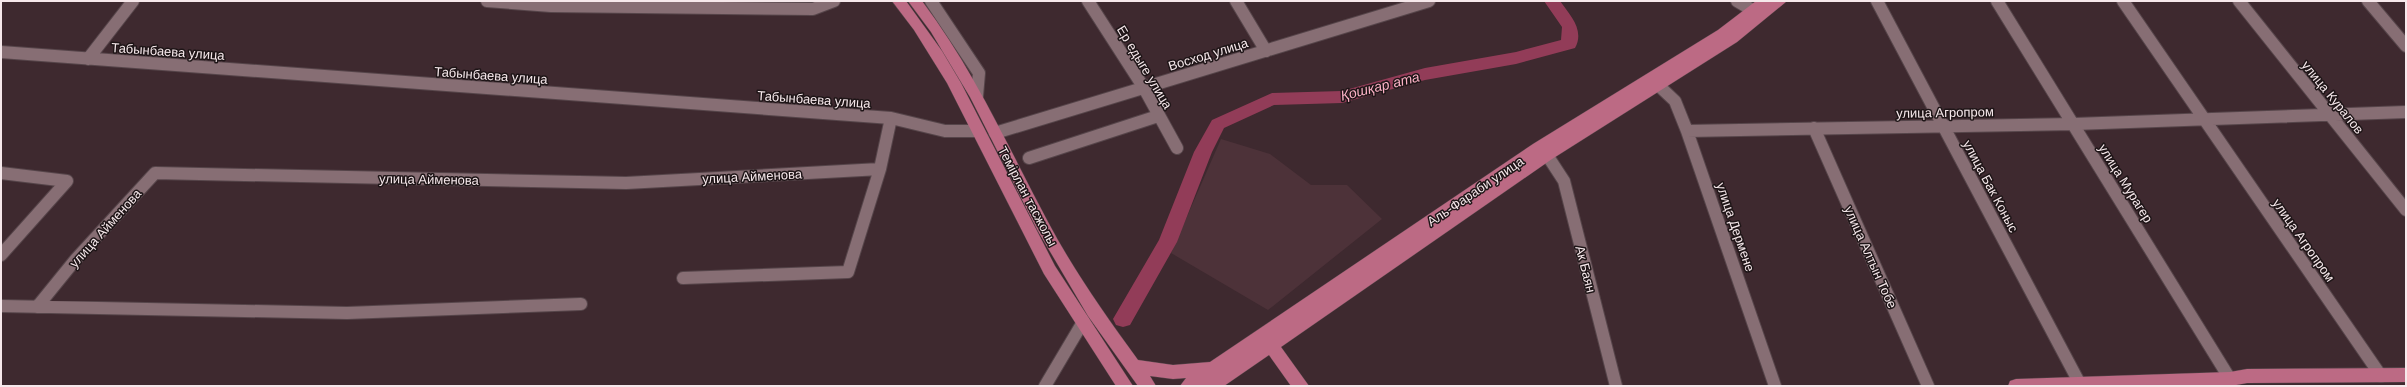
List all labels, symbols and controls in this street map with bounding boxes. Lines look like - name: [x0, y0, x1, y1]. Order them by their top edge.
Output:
- street label: Ер едыге улица: [1114, 23, 1176, 112]
- street label: Восход улица: [1166, 35, 1251, 74]
- street label: Табынбаева улица: [111, 40, 226, 63]
- street label: улица Куралов: [2299, 58, 2367, 137]
- street label: Табынбаева улица: [434, 64, 549, 87]
- water label: Қошқар ата: [1339, 68, 1421, 104]
- street label: Табынбаева улица: [757, 88, 872, 111]
- street label: улица Агропром: [1896, 104, 1994, 121]
- street label: улица Бак Коныс: [1960, 138, 2021, 235]
- street label: улица Мурагер: [2095, 141, 2156, 225]
- street label: Темірлан тасжолы: [995, 144, 1060, 249]
- street label: Аль-Фараби улица: [1424, 153, 1527, 229]
- street label: улица Айменова: [702, 166, 803, 187]
- street label: улица Айменова: [379, 171, 480, 188]
- street label: улица Дермене: [1713, 181, 1758, 274]
- street label: улица Айменова: [66, 186, 145, 270]
- street label: улица Агропром: [2269, 196, 2338, 285]
- street label: улица Алтын Тобе: [1841, 204, 1900, 311]
- street label: Ак Баян: [1572, 244, 1599, 294]

